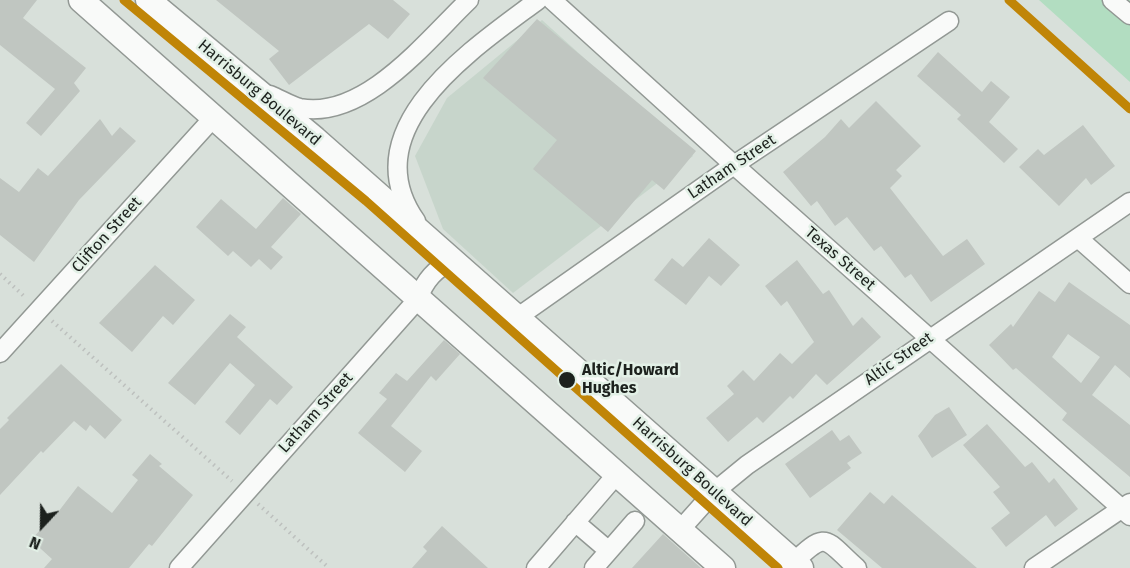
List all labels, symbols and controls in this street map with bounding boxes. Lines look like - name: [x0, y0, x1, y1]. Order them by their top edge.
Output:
- street label: Harrisburg Boulevard: [194, 36, 324, 150]
- street label: Latham Street: [684, 131, 780, 203]
- street label: Clifton Street: [68, 193, 146, 277]
- street label: Texas Street: [801, 223, 879, 295]
- street label: Altic Street: [861, 328, 937, 390]
- place label: Altic/Howard Hughes: [582, 361, 679, 399]
- street label: Latham Street: [275, 369, 357, 457]
- marker: Altic/Howard Hughes: [557, 370, 577, 390]
- street label: Harrisburg Boulevard: [628, 413, 756, 531]
- north arrow: [12, 496, 72, 556]
- text: N: [27, 532, 44, 554]

